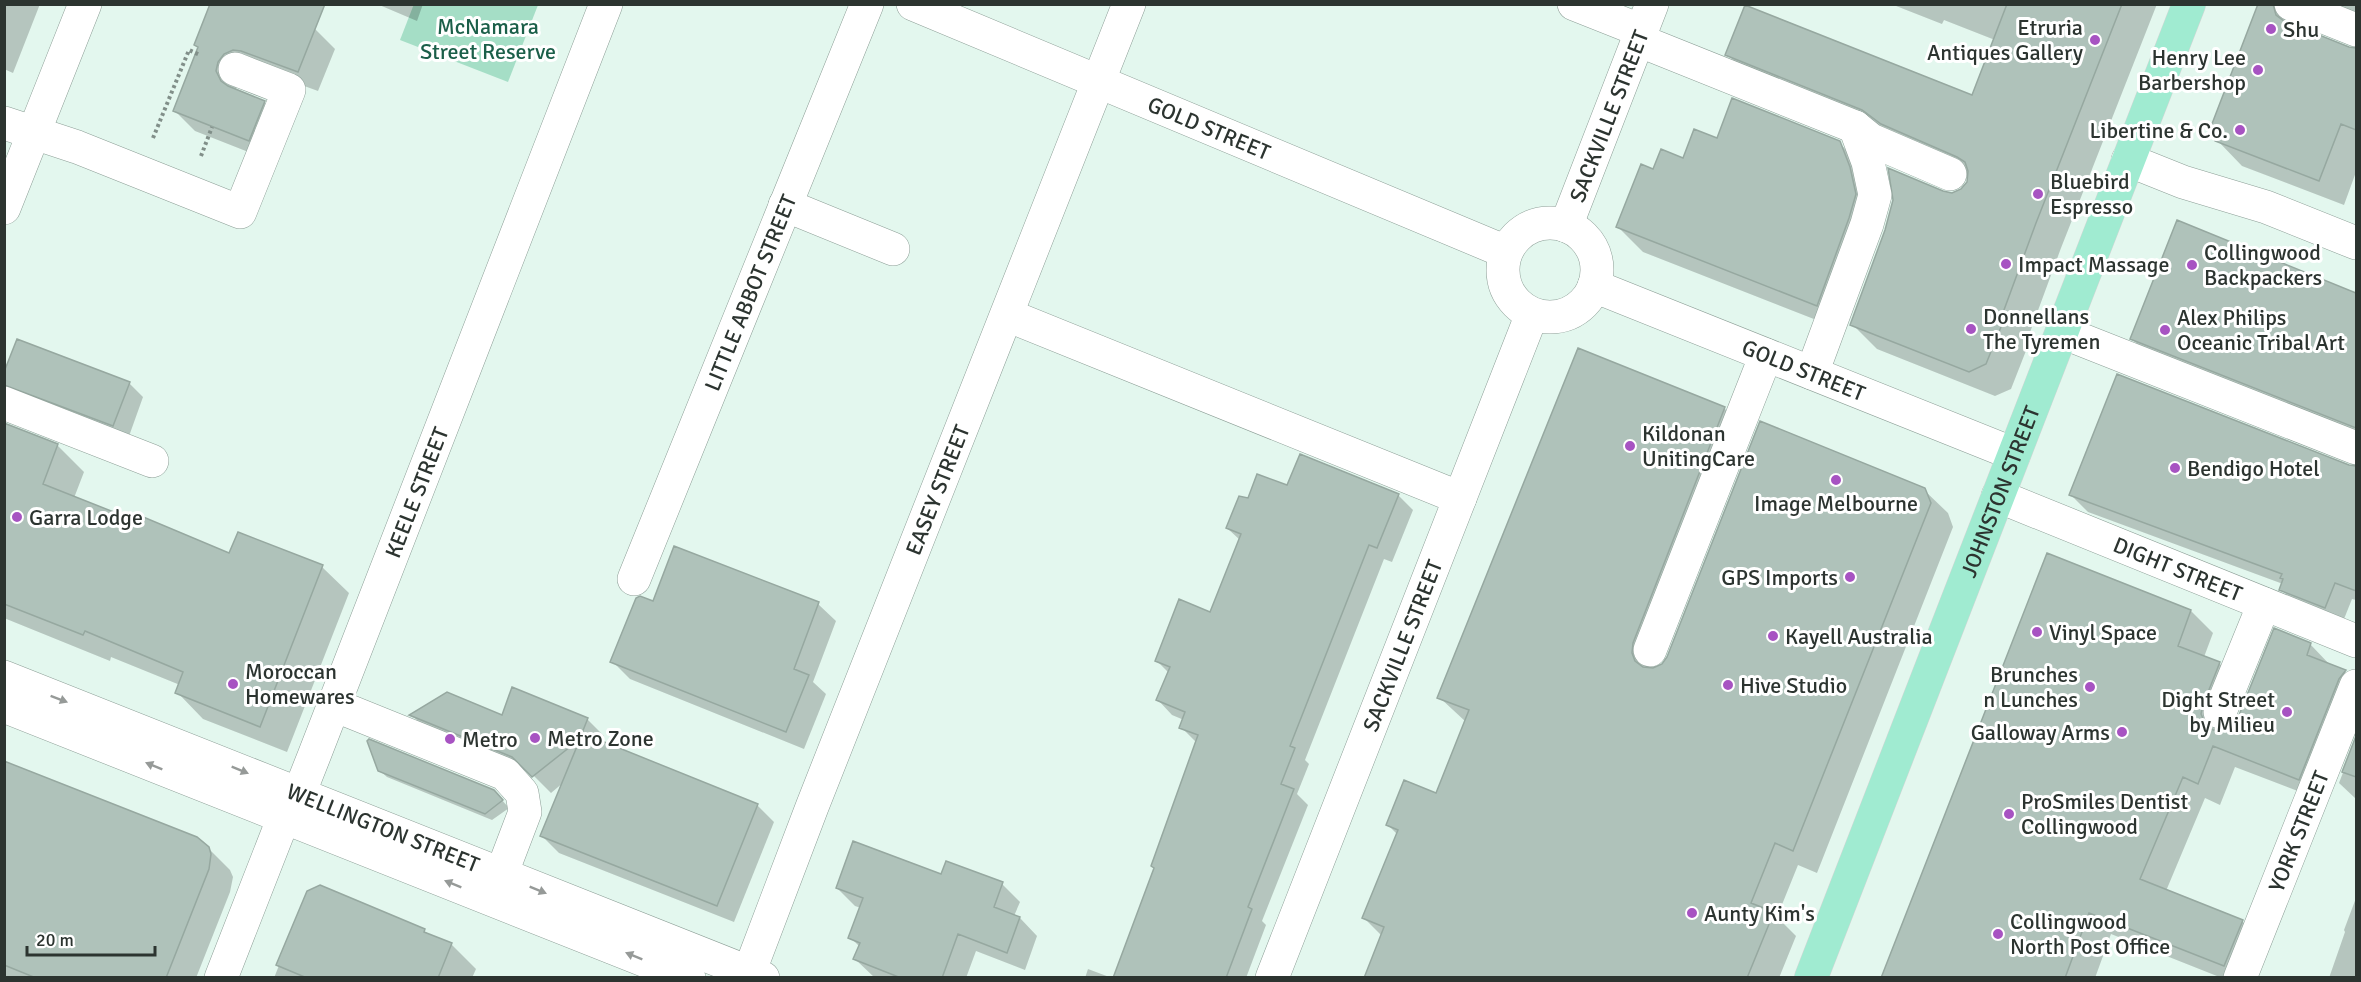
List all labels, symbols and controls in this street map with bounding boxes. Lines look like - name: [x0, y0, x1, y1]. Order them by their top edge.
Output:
- park label: McNamara Street Reserve: [420, 13, 556, 65]
- place label: Etruria Antiques Gallery: [1927, 14, 2084, 66]
- place label: Shu: [2283, 16, 2319, 43]
- marker: Shu: [2264, 22, 2278, 36]
- street label: SACKVILLE STREET: [1564, 26, 1655, 206]
- marker: Etruria Antiques Gallery: [2088, 33, 2102, 47]
- place label: Henry Lee Barbershop: [2138, 44, 2246, 96]
- marker: Henry Lee Barbershop: [2251, 63, 2265, 77]
- street label: GOLD STREET: [1144, 91, 1274, 166]
- place label: Libertine & Co.: [2089, 117, 2228, 144]
- marker: Libertine & Co.: [2233, 123, 2247, 137]
- place label: Bluebird Espresso: [2050, 168, 2133, 220]
- marker: Bluebird Espresso: [2031, 187, 2045, 201]
- street label: LITTLE ABBOT STREET: [699, 190, 802, 395]
- place label: Collingwood Backpackers: [2204, 239, 2322, 291]
- place label: Impact Massage: [2018, 251, 2170, 278]
- marker: Impact Massage: [1999, 257, 2013, 271]
- marker: Collingwood Backpackers: [2185, 258, 2199, 272]
- place label: Donnellans The Tyremen: [1983, 303, 2100, 355]
- place label: Alex Philips Oceanic Tribal Art: [2177, 304, 2345, 356]
- marker: Donnellans The Tyremen: [1964, 322, 1978, 336]
- marker: Alex Philips Oceanic Tribal Art: [2158, 323, 2172, 337]
- street label: GOLD STREET: [1738, 334, 1869, 407]
- street label: JOHNSTON STREET: [1955, 402, 2046, 581]
- place label: Kildonan UnitingCare: [1642, 420, 1755, 472]
- street label: EASEY STREET: [900, 421, 976, 559]
- street label: KEELE STREET: [379, 423, 454, 562]
- marker: Kildonan UnitingCare: [1623, 439, 1637, 453]
- place label: Bendigo Hotel: [2187, 455, 2320, 482]
- marker: Bendigo Hotel: [2168, 461, 2182, 475]
- marker: Image Melbourne: [1829, 473, 1843, 487]
- place label: Image Melbourne: [1754, 490, 1918, 517]
- place label: Garra Lodge: [29, 504, 143, 531]
- marker: Garra Lodge: [10, 510, 24, 524]
- street label: DIGHT STREET: [2109, 531, 2246, 608]
- street label: SACKVILLE STREET: [1357, 556, 1448, 736]
- place label: GPS Imports: [1721, 564, 1838, 591]
- marker: GPS Imports: [1843, 570, 1857, 584]
- place label: Vinyl Space: [2049, 619, 2157, 646]
- place label: Kayell Australia: [1785, 623, 1933, 650]
- marker: Vinyl Space: [2030, 625, 2044, 639]
- marker: Kayell Australia: [1766, 629, 1780, 643]
- place label: Moroccan Homewares: [245, 658, 355, 710]
- place label: Brunches n Lunches: [1983, 661, 2078, 713]
- place label: Hive Studio: [1740, 672, 1847, 699]
- marker: Moroccan Homewares: [226, 677, 240, 691]
- marker: Hive Studio: [1721, 678, 1735, 692]
- marker: Brunches n Lunches: [2083, 680, 2097, 694]
- place label: Dight Street by Milieu: [2161, 686, 2275, 738]
- one-way arrow: [50, 695, 68, 704]
- marker: Dight Street by Milieu: [2280, 705, 2294, 719]
- place label: Galloway Arms: [1971, 719, 2110, 746]
- place label: Metro Zone: [547, 725, 654, 752]
- marker: Galloway Arms: [2115, 725, 2129, 739]
- place label: Metro: [462, 726, 518, 753]
- marker: Metro Zone: [528, 731, 542, 745]
- marker: Metro: [443, 732, 457, 746]
- one-way arrow: [145, 761, 163, 771]
- one-way arrow: [232, 765, 250, 775]
- street label: YORK STREET: [2263, 767, 2335, 896]
- street label: WELLINGTON STREET: [283, 778, 484, 878]
- place label: ProSmiles Dentist Collingwood: [2021, 788, 2188, 840]
- marker: ProSmiles Dentist Collingwood: [2002, 807, 2016, 821]
- one-way arrow: [444, 879, 462, 888]
- one-way arrow: [530, 885, 548, 895]
- place label: Aunty Kim's: [1704, 900, 1815, 927]
- marker: Aunty Kim's: [1685, 906, 1699, 920]
- place label: Collingwood North Post Office: [2010, 908, 2170, 960]
- scale bar: [27, 919, 154, 957]
- marker: Collingwood North Post Office: [1991, 927, 2005, 941]
- text: 20 m: [36, 929, 74, 951]
- one-way arrow: [625, 951, 643, 960]

